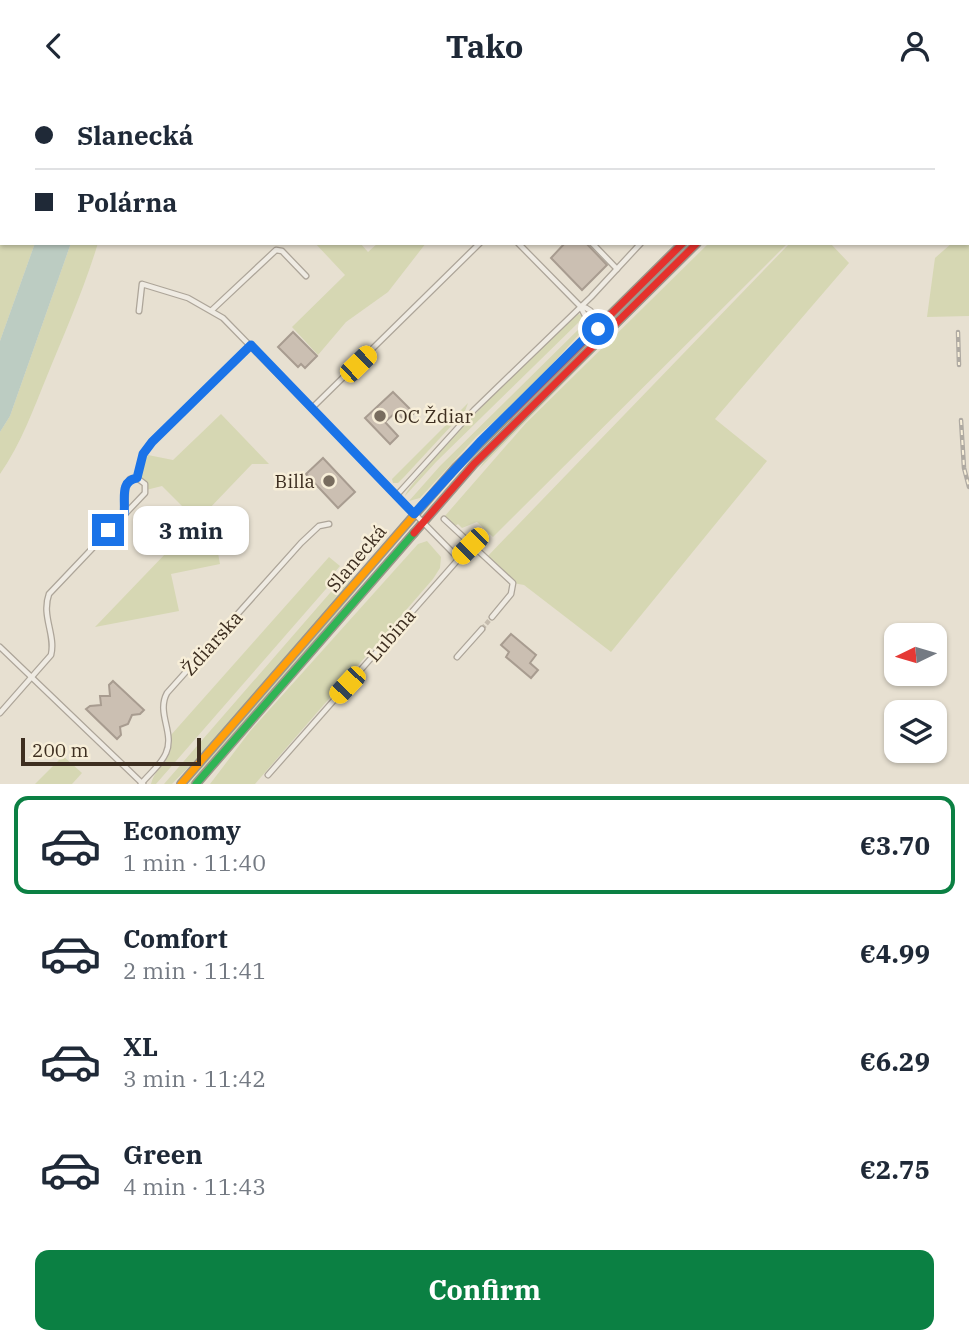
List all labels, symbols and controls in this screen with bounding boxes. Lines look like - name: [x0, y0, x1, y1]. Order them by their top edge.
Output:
- text: Tako: [446, 25, 523, 67]
- icon: back: [35, 27, 73, 65]
- icon: person: [896, 27, 934, 65]
- text: Slanecká: [77, 118, 194, 152]
- text: Polárna: [77, 185, 177, 219]
- route start: [582, 313, 614, 345]
- car: [336, 342, 381, 386]
- place label: OC Ždiar: [394, 404, 474, 428]
- marker: OC Ždiar: [372, 408, 388, 424]
- place label: Billa: [275, 469, 315, 493]
- marker: Billa: [321, 473, 337, 489]
- callout: 3 min: [132, 505, 248, 555]
- route end: [92, 514, 124, 546]
- text: 3 min: [159, 515, 223, 545]
- street label: Slanecká: [321, 519, 391, 597]
- car: [448, 524, 493, 568]
- street label: Lubina: [361, 603, 421, 667]
- street label: Ždiarska: [177, 606, 247, 680]
- north arrow: [884, 623, 947, 686]
- map controls: [884, 623, 947, 763]
- car: [325, 662, 370, 708]
- button: layers: [884, 700, 947, 763]
- scale bar: [21, 735, 201, 767]
- text: 200 m: [32, 738, 89, 762]
- text: Economy: [123, 813, 241, 847]
- icon: car: [39, 814, 102, 877]
- text: €3.70: [860, 828, 930, 862]
- text: 1 min · 11:40: [123, 847, 266, 877]
- text: Comfort: [123, 921, 228, 955]
- icon: car: [39, 922, 102, 985]
- text: €4.99: [860, 936, 930, 970]
- text: 2 min · 11:41: [123, 955, 266, 985]
- text: XL: [123, 1029, 158, 1063]
- icon: car: [39, 1030, 102, 1093]
- text: €6.29: [860, 1044, 930, 1078]
- text: 3 min · 11:42: [123, 1063, 266, 1093]
- text: Green: [123, 1137, 203, 1171]
- icon: car: [39, 1138, 102, 1201]
- text: €2.75: [860, 1152, 930, 1186]
- text: 4 min · 11:43: [123, 1171, 266, 1201]
- button: Confirm: [35, 1250, 934, 1330]

